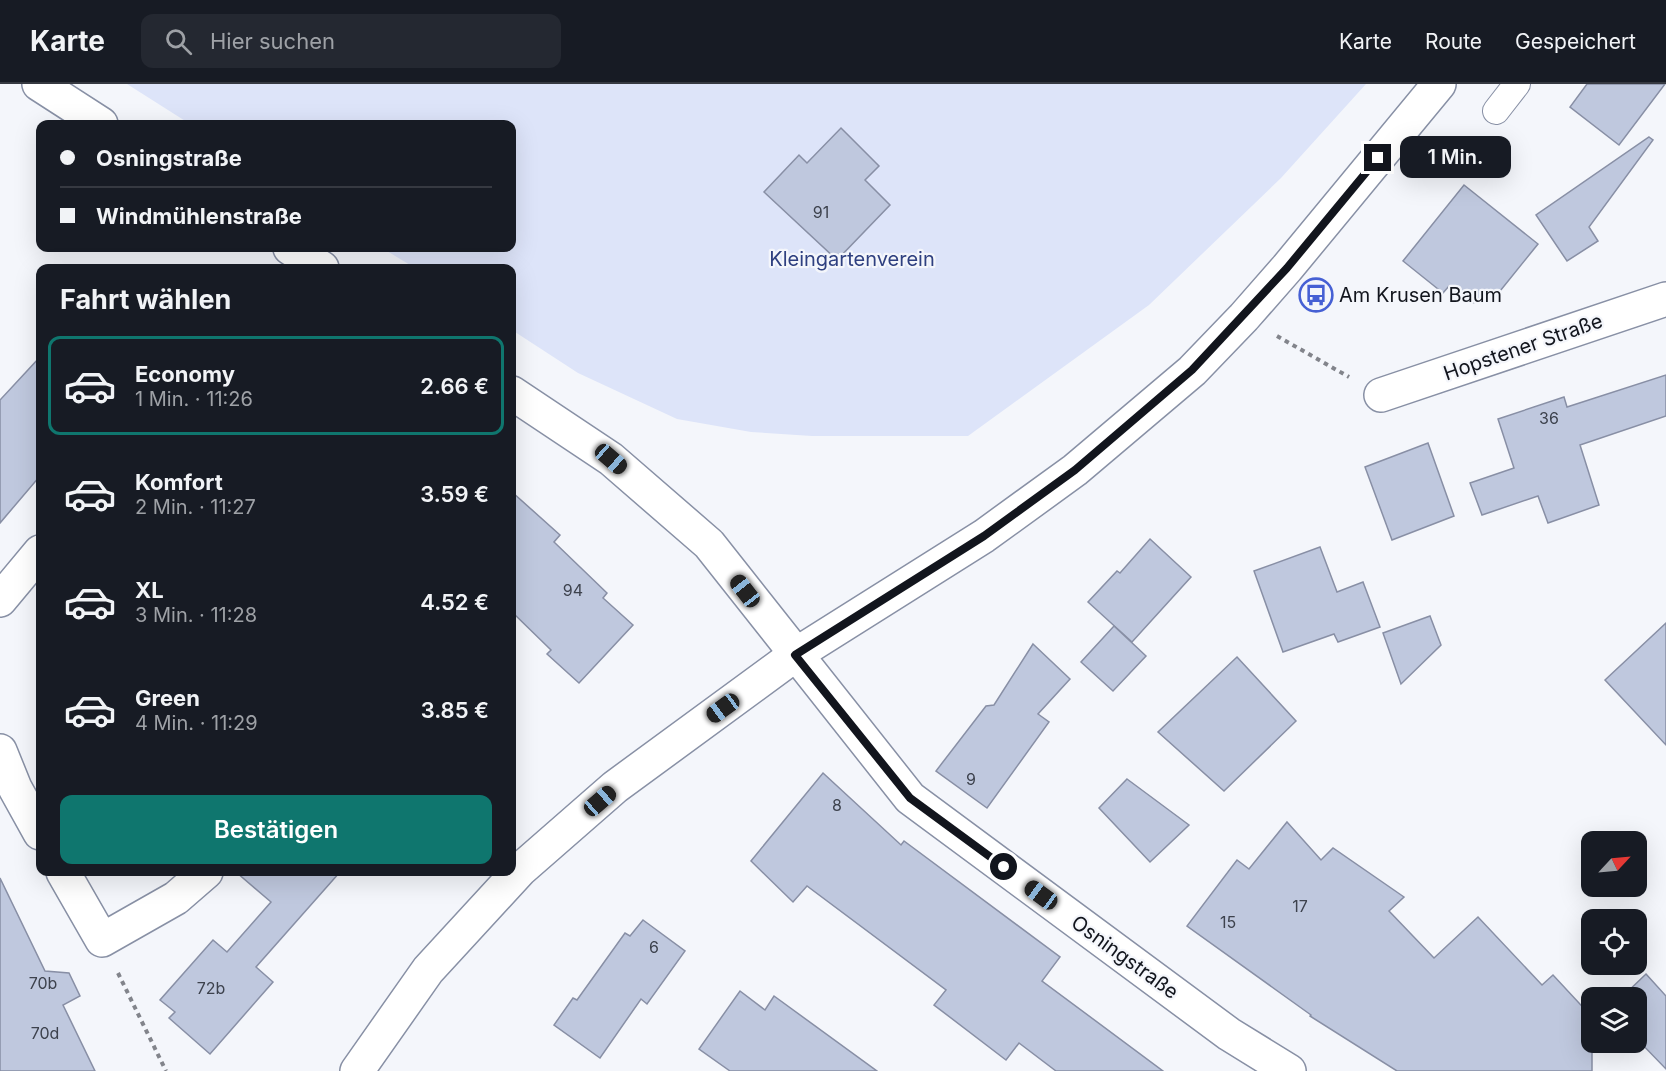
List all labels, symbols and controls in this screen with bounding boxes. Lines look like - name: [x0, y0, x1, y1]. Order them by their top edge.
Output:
- search box: [141, 14, 561, 68]
- text: Karte: [30, 24, 105, 58]
- icon: search: [162, 25, 195, 58]
- text: Hier suchen: [210, 28, 335, 54]
- text: Karte: [1339, 29, 1392, 54]
- text: Route: [1425, 29, 1482, 54]
- text: Gespeichert: [1515, 29, 1636, 54]
- callout: 1 Min.: [1399, 137, 1510, 179]
- route end: [1364, 144, 1391, 171]
- text: Osningstraße: [96, 145, 242, 171]
- text: 1 Min.: [1428, 145, 1483, 169]
- house number: 91: [813, 202, 829, 222]
- text: Windmühlenstraße: [96, 203, 302, 229]
- park label: Kleingartenverein: [769, 247, 935, 271]
- bus stop icon: Am Krusen Baum: [1298, 277, 1334, 313]
- text: Fahrt wählen: [60, 283, 231, 316]
- place label: Am Krusen Baum: [1339, 283, 1502, 307]
- street label: Hopstener Straße: [1440, 309, 1606, 385]
- icon: car: [63, 359, 117, 413]
- text: Economy: [135, 361, 235, 387]
- text: 2.66 €: [420, 373, 489, 399]
- text: 1 Min. · 11:26: [135, 387, 253, 411]
- house number: 36: [1539, 408, 1559, 428]
- car: [592, 440, 630, 478]
- icon: car: [63, 467, 117, 521]
- text: Komfort: [135, 469, 223, 495]
- text: 3.59 €: [420, 481, 489, 507]
- text: 2 Min. · 11:27: [135, 495, 256, 519]
- car: [727, 571, 763, 611]
- icon: car: [63, 575, 117, 629]
- text: XL: [135, 577, 164, 603]
- house number: 94: [563, 580, 583, 600]
- text: 4.52 €: [420, 589, 489, 615]
- text: 3 Min. · 11:28: [135, 603, 257, 627]
- icon: car: [63, 683, 117, 737]
- text: Green: [135, 685, 200, 711]
- car: [703, 690, 743, 726]
- text: 3.85 €: [421, 697, 489, 723]
- text: 4 Min. · 11:29: [135, 711, 258, 735]
- house number: 9: [966, 769, 976, 789]
- car: [581, 782, 619, 820]
- button: Bestätigen: [60, 795, 492, 864]
- house number: 8: [832, 795, 842, 815]
- north arrow: [1581, 831, 1647, 897]
- map controls: [1581, 831, 1647, 1053]
- route start: [990, 853, 1017, 880]
- car: [1021, 877, 1061, 913]
- house number: 17: [1292, 896, 1308, 916]
- button: locate: [1581, 909, 1647, 975]
- street label: Osningstraße: [1067, 910, 1183, 1004]
- house number: 15: [1220, 912, 1236, 932]
- house number: 6: [649, 937, 659, 957]
- house number: 70b: [29, 973, 57, 993]
- house number: 72b: [197, 978, 225, 998]
- button: layers: [1581, 987, 1647, 1053]
- house number: 70d: [31, 1023, 59, 1043]

